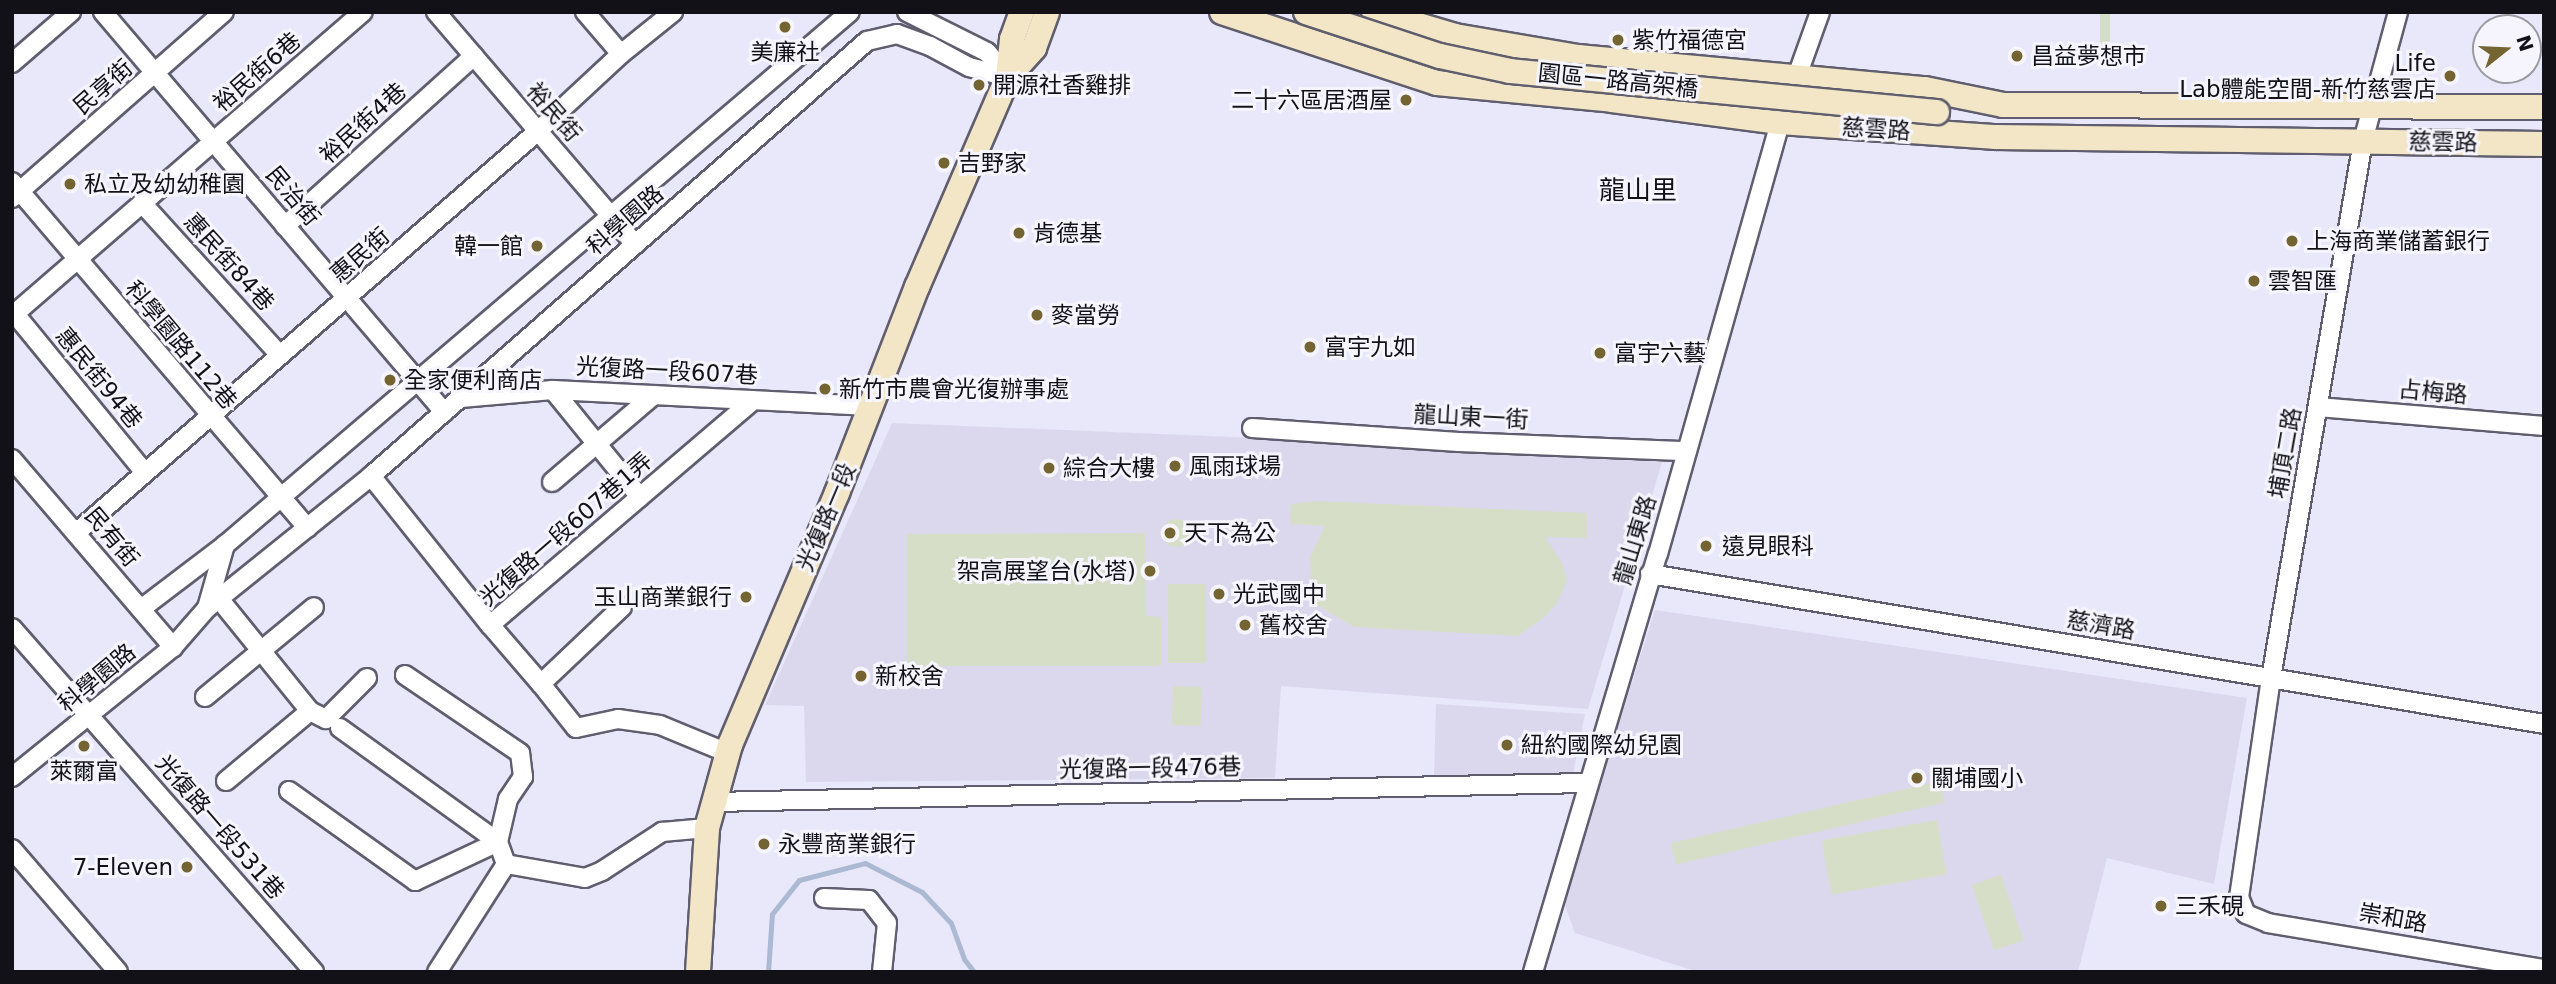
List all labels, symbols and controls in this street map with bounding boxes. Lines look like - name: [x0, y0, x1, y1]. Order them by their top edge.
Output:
- north arrow: [2472, 14, 2542, 84]
- marker: 美廉社: [777, 19, 793, 35]
- place label: 紫竹福德宮: [1632, 26, 1747, 54]
- street label: 裕民街6巷: [208, 27, 306, 117]
- marker: 紫竹福德宮: [1610, 32, 1626, 48]
- text: N: [2512, 32, 2538, 54]
- place label: 美廉社: [751, 38, 819, 66]
- place label: 昌益夢想市: [2031, 42, 2146, 70]
- marker: 昌益夢想市: [2009, 48, 2025, 64]
- place label: Life Lab體能空間-新竹慈雲店: [2179, 49, 2436, 103]
- street label: 民享街: [68, 54, 138, 120]
- street label: 園區一路高架橋: [1536, 59, 1700, 103]
- marker: Life Lab體能空間-新竹慈雲店: [2442, 68, 2458, 84]
- place label: 開源社香雞排: [993, 71, 1131, 99]
- street label: 裕民街4巷: [314, 77, 412, 169]
- street label: 裕民街: [521, 77, 587, 147]
- marker: 開源社香雞排: [971, 77, 987, 93]
- place label: 二十六區居酒屋: [1231, 86, 1392, 114]
- marker: 二十六區居酒屋: [1398, 92, 1414, 108]
- street label: 慈雲路: [1841, 113, 1911, 145]
- street label: 慈雲路: [2408, 128, 2478, 156]
- place label: 吉野家: [958, 149, 1027, 177]
- marker: 吉野家: [936, 155, 952, 171]
- street label: 民治街: [260, 161, 326, 231]
- place label: 私立及幼幼稚園: [84, 170, 245, 198]
- district label: 龍山里: [1599, 175, 1677, 207]
- marker: 私立及幼幼稚園: [62, 176, 78, 192]
- street label: 科學園路: [581, 179, 669, 261]
- street label: 惠民街84巷: [178, 208, 280, 316]
- place label: 肯德基: [1033, 219, 1102, 247]
- street label: 惠民街: [325, 222, 395, 288]
- marker: 肯德基: [1011, 225, 1027, 241]
- place label: 上海商業儲蓄銀行: [2306, 227, 2490, 255]
- place label: 韓一館: [454, 232, 523, 260]
- marker: 上海商業儲蓄銀行: [2284, 233, 2300, 249]
- marker: 韓一館: [529, 238, 545, 254]
- place label: 雲智匯: [2268, 267, 2337, 295]
- marker: 雲智匯: [2246, 273, 2262, 289]
- street label: 科學園路112巷: [119, 275, 243, 415]
- place label: 麥當勞: [1051, 301, 1120, 329]
- marker: 麥當勞: [1029, 307, 1045, 323]
- street label: 惠民街94巷: [50, 322, 148, 434]
- place label: 富宇九如: [1324, 333, 1416, 361]
- marker: 富宇九如: [1302, 339, 1318, 355]
- place label: 富宇六藝: [1614, 339, 1706, 367]
- marker: 富宇六藝: [1592, 345, 1608, 361]
- street label: 光復路一段607巷: [575, 352, 759, 390]
- place label: 全家便利商店: [404, 366, 542, 394]
- marker: 全家便利商店: [382, 372, 398, 388]
- place label: 新竹市農會光復辦事處: [839, 375, 1069, 403]
- street label: 占梅路: [2397, 375, 2469, 409]
- marker: 新竹市農會光復辦事處: [817, 381, 833, 397]
- street label: 龍山東一街: [1413, 400, 1529, 434]
- street label: 埔頂二路: [2263, 405, 2307, 501]
- street label: 光復路一段607巷1弄: [474, 447, 658, 611]
- place label: 風雨球場: [1189, 452, 1281, 480]
- place label: 綜合大樓: [1063, 454, 1155, 482]
- marker: 風雨球場: [1167, 458, 1183, 474]
- street label: 光復路一段: [791, 459, 861, 575]
- marker: 綜合大樓: [1041, 460, 1057, 476]
- street label: 龍山東路: [1608, 492, 1662, 588]
- street label: 民有街: [79, 502, 145, 572]
- place label: 天下為公: [1184, 519, 1276, 547]
- marker: 天下為公: [1162, 525, 1178, 541]
- place label: 遠見眼科: [1722, 532, 1814, 560]
- marker: 遠見眼科: [1696, 536, 1716, 556]
- place label: 架高展望台(水塔): [957, 557, 1136, 585]
- marker: 架高展望台(水塔): [1142, 563, 1158, 579]
- place label: 光武國中: [1233, 580, 1325, 608]
- place label: 玉山商業銀行: [594, 583, 732, 611]
- marker: 光武國中: [1211, 586, 1227, 602]
- marker: 玉山商業銀行: [738, 589, 754, 605]
- street label: 慈濟路: [2065, 605, 2137, 645]
- place label: 舊校舍: [1259, 611, 1328, 639]
- marker: 舊校舍: [1237, 617, 1253, 633]
- street label: 科學園路: [53, 638, 141, 718]
- place label: 新校舍: [875, 662, 944, 690]
- marker: 新校舍: [853, 668, 869, 684]
- place label: 紐約國際幼兒園: [1521, 731, 1682, 759]
- marker: 紐約國際幼兒園: [1499, 737, 1515, 753]
- marker: 萊爾富: [76, 738, 92, 754]
- street label: 光復路一段531巷: [150, 749, 290, 905]
- street label: 光復路一段476巷: [1059, 753, 1241, 783]
- place label: 萊爾富: [50, 757, 118, 785]
- place label: 關埔國小: [1931, 764, 2023, 792]
- marker: 關埔國小: [1909, 770, 1925, 786]
- place label: 永豐商業銀行: [778, 830, 916, 858]
- marker: 永豐商業銀行: [756, 836, 772, 852]
- place label: 7-Eleven: [73, 853, 173, 881]
- marker: 7-Eleven: [179, 859, 195, 875]
- place label: 三禾硯: [2175, 892, 2244, 920]
- marker: 三禾硯: [2153, 898, 2169, 914]
- street label: 崇和路: [2357, 898, 2429, 938]

